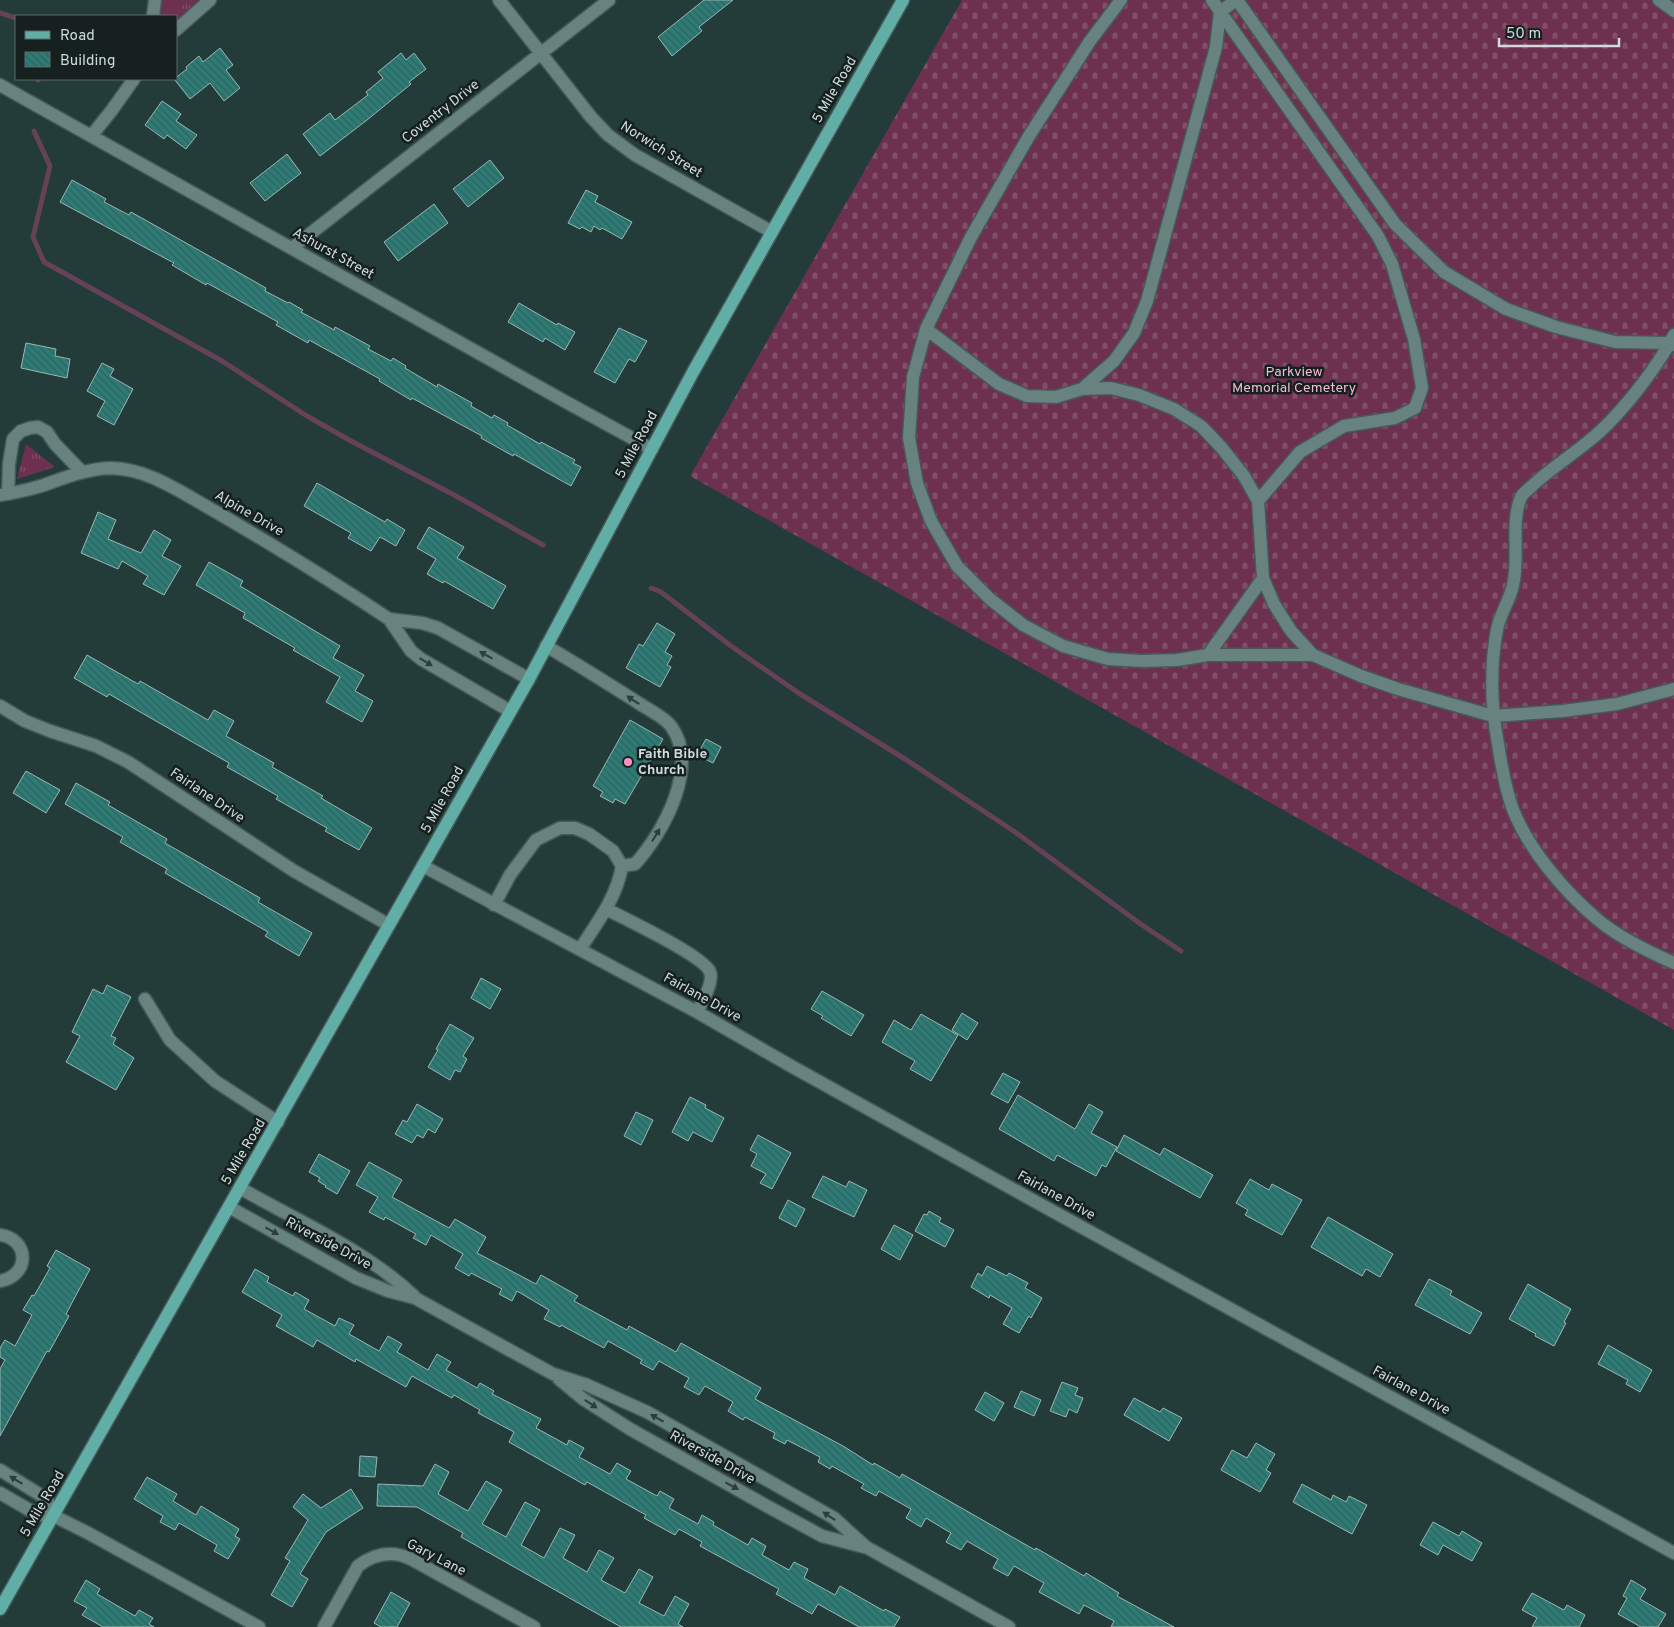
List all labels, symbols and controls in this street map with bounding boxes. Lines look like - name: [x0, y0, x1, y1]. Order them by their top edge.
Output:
- legend: [15, 15, 178, 80]
- scale bar: [1499, 15, 1619, 47]
- text: 50 m: [1506, 25, 1541, 44]
- text: Road: [60, 27, 95, 46]
- text: Building: [60, 52, 115, 71]
- street label: 5 Mile Road: [809, 54, 861, 126]
- street label: Coventry Drive: [399, 77, 483, 147]
- street label: Norwich Street: [617, 118, 705, 182]
- street label: Ashurst Street: [289, 225, 377, 283]
- park label: Parkview Memorial Cemetery: [1232, 364, 1356, 397]
- street label: 5 Mile Road: [612, 408, 662, 482]
- street label: Alpine Drive: [212, 487, 286, 541]
- one-way arrow: [479, 650, 493, 659]
- one-way arrow: [420, 657, 433, 666]
- one-way arrow: [627, 695, 640, 705]
- place label: Faith Bible Church: [638, 746, 707, 779]
- marker: Faith Bible Church: [622, 756, 634, 768]
- street label: 5 Mile Road: [418, 764, 468, 836]
- street label: Fairlane Drive: [166, 765, 248, 827]
- one-way arrow: [652, 829, 661, 842]
- street label: Fairlane Drive: [660, 970, 744, 1026]
- street label: 5 Mile Road: [218, 1116, 270, 1188]
- street label: Fairlane Drive: [1014, 1168, 1098, 1224]
- street label: Riverside Drive: [282, 1214, 374, 1274]
- one-way arrow: [265, 1227, 279, 1235]
- street label: Fairlane Drive: [1369, 1363, 1453, 1419]
- one-way arrow: [585, 1400, 598, 1409]
- one-way arrow: [651, 1414, 664, 1423]
- street label: Riverside Drive: [666, 1428, 758, 1488]
- street label: 5 Mile Road: [17, 1468, 69, 1540]
- one-way arrow: [10, 1476, 23, 1485]
- one-way arrow: [724, 1482, 739, 1490]
- one-way arrow: [822, 1511, 836, 1521]
- street label: Gary Lane: [403, 1536, 469, 1580]

